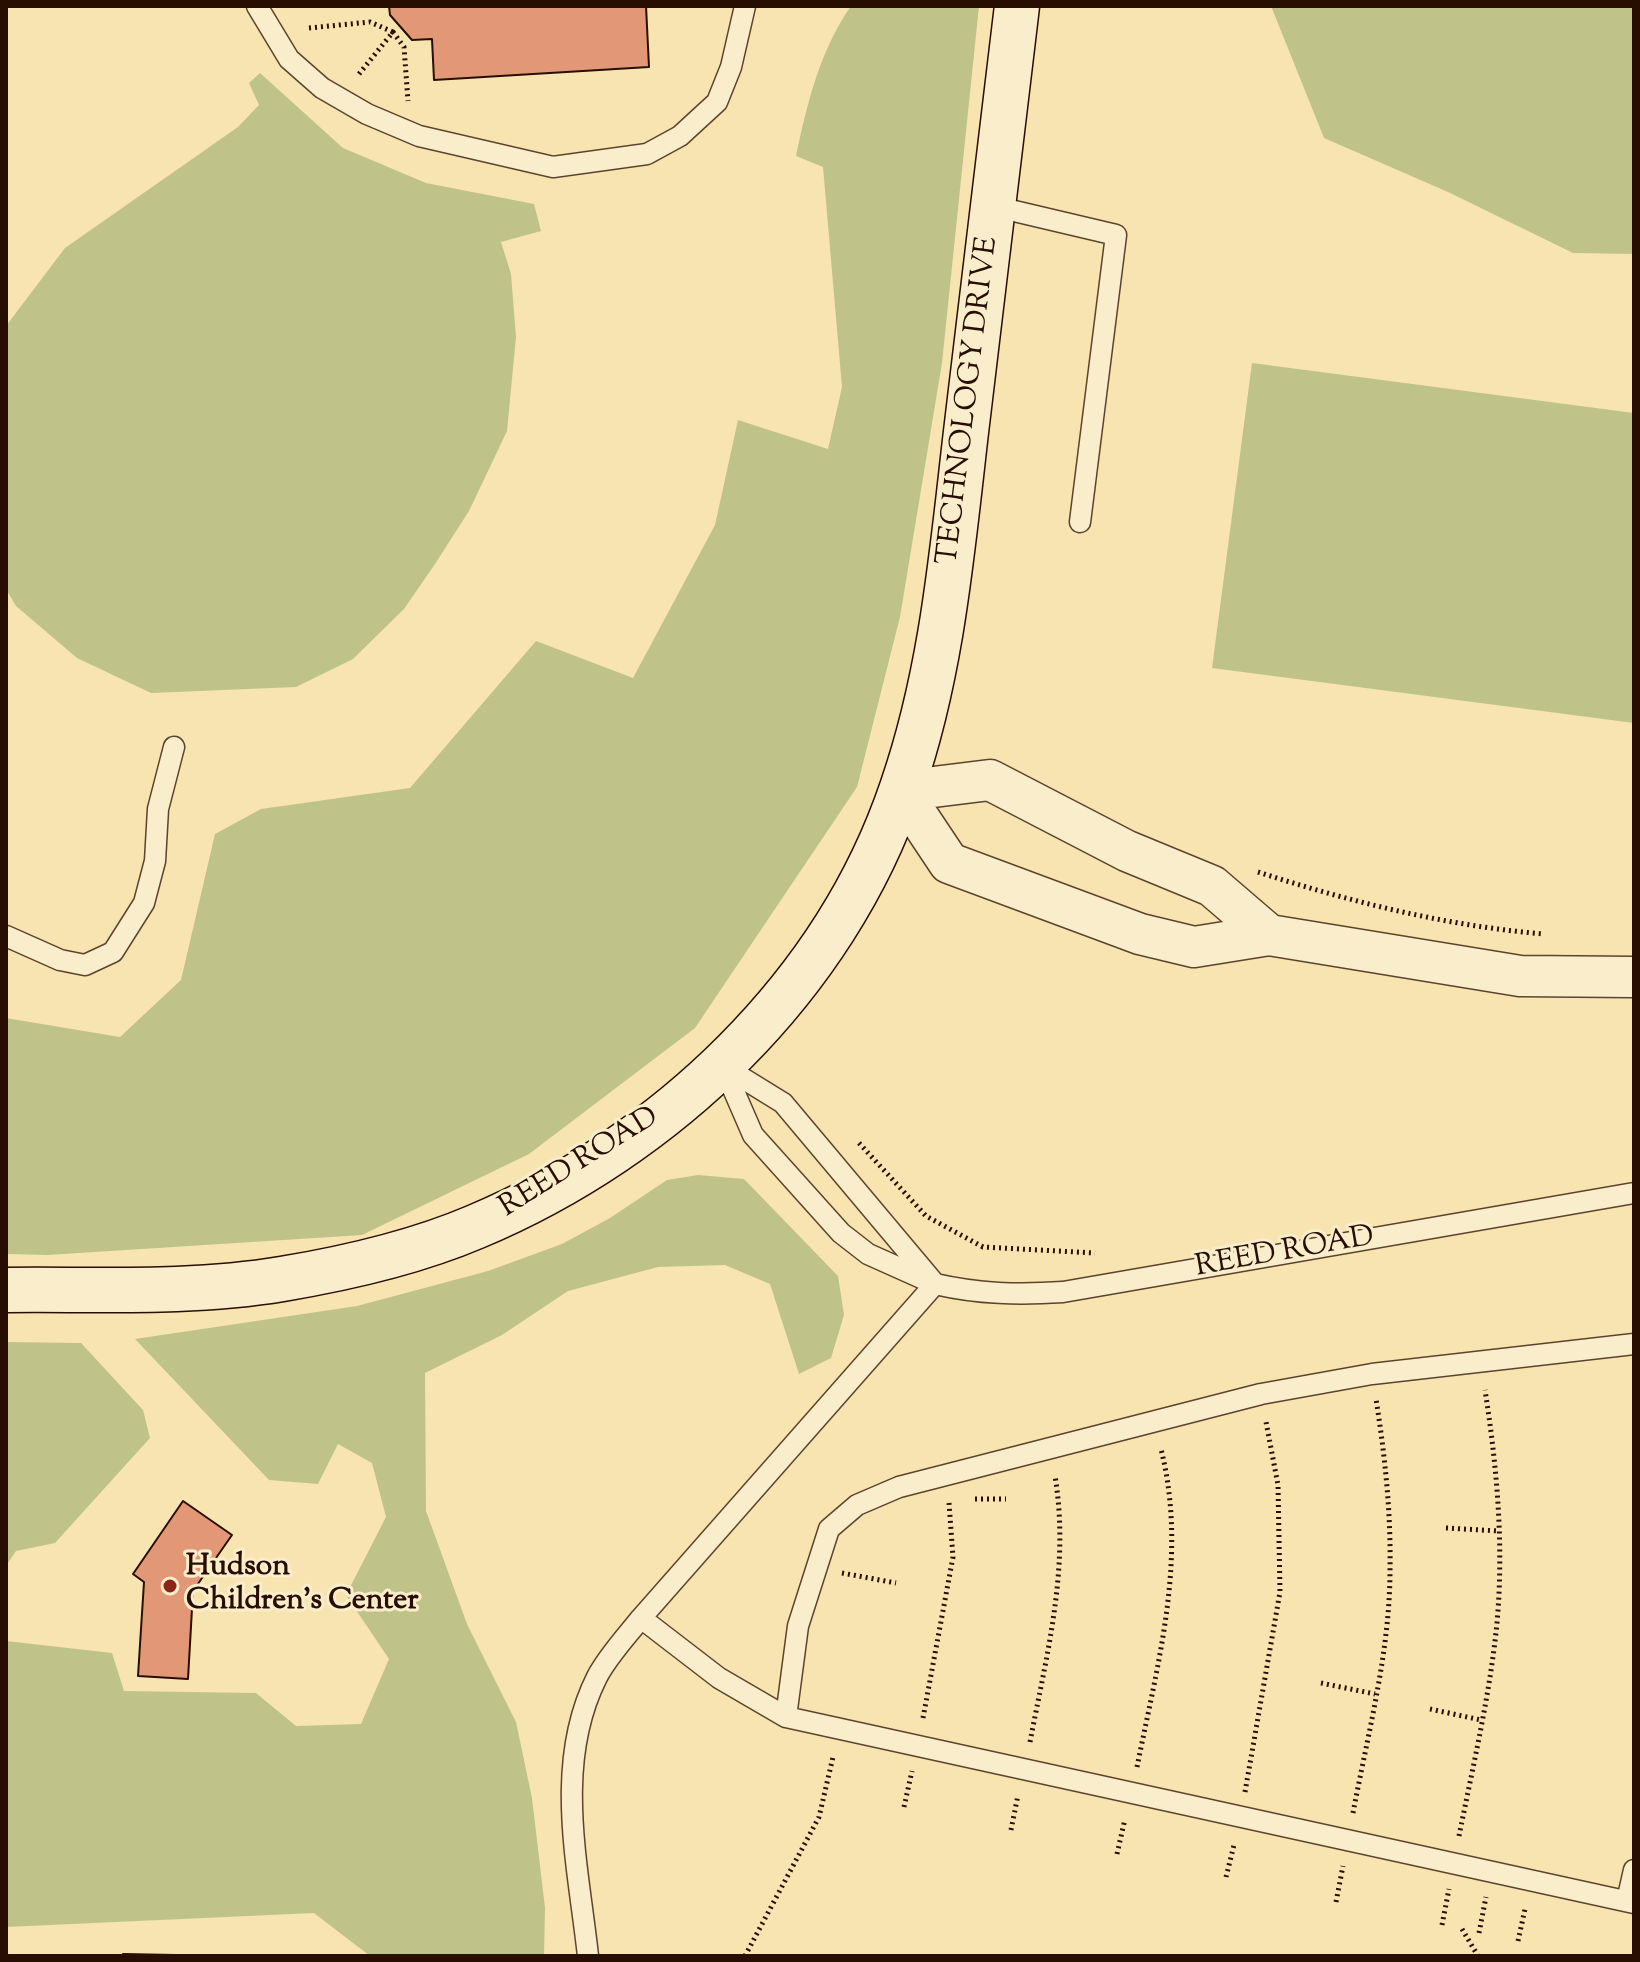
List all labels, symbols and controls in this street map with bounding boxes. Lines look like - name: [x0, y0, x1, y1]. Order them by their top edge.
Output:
- street label: TECHNOLOGY DRIVE: [932, 235, 1008, 567]
- street label: REED ROAD: [494, 1101, 666, 1227]
- street label: REED ROAD: [1193, 1221, 1377, 1287]
- place label: Hudson Children's Center: [186, 1551, 419, 1622]
- marker: Hudson Children's Center: [161, 1577, 179, 1595]

